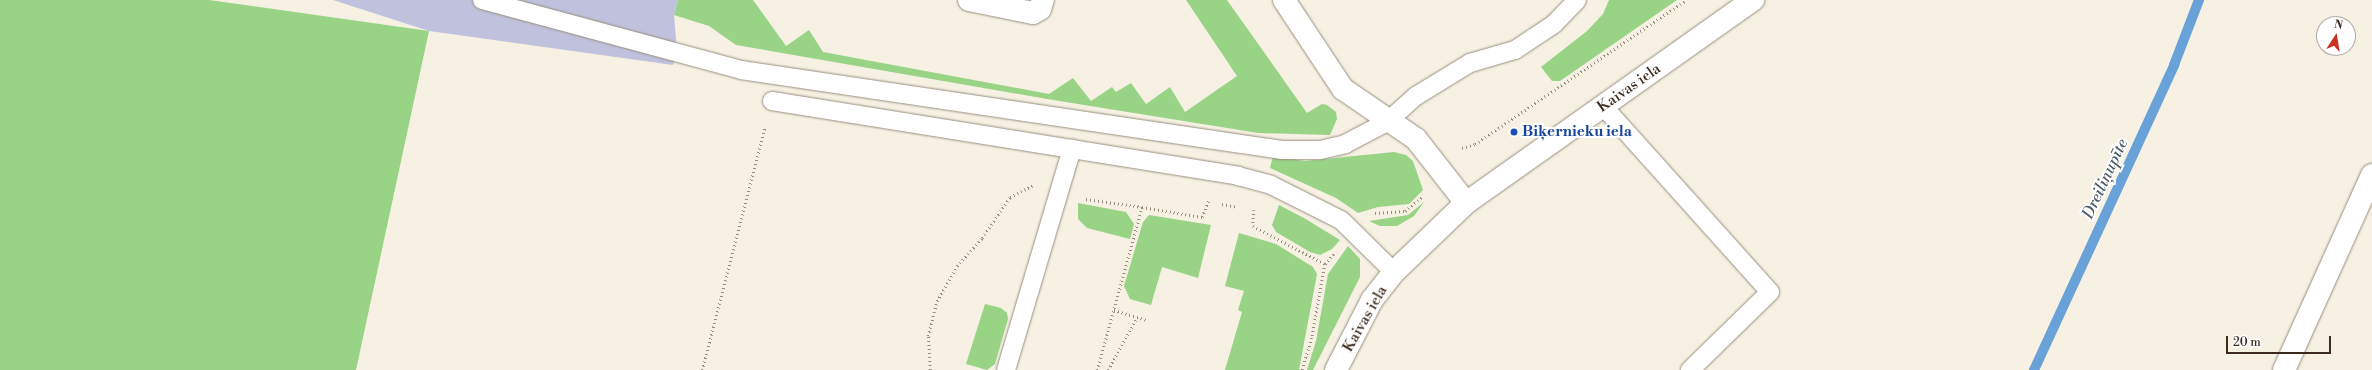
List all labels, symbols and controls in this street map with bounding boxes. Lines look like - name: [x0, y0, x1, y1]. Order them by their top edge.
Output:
- north arrow: [2316, 16, 2356, 56]
- text: N: [2333, 17, 2344, 33]
- street label: Kaivas iela: [1594, 60, 1664, 116]
- place label: Biķernieku iela: [1522, 123, 1632, 141]
- marker: Biķernieku iela: [1509, 127, 1519, 137]
- water label: Dreiliņupīte: [2078, 136, 2132, 222]
- street label: Kaivas iela: [1339, 283, 1391, 355]
- scale bar: [2228, 328, 2333, 354]
- text: 20 m: [2233, 335, 2261, 350]

